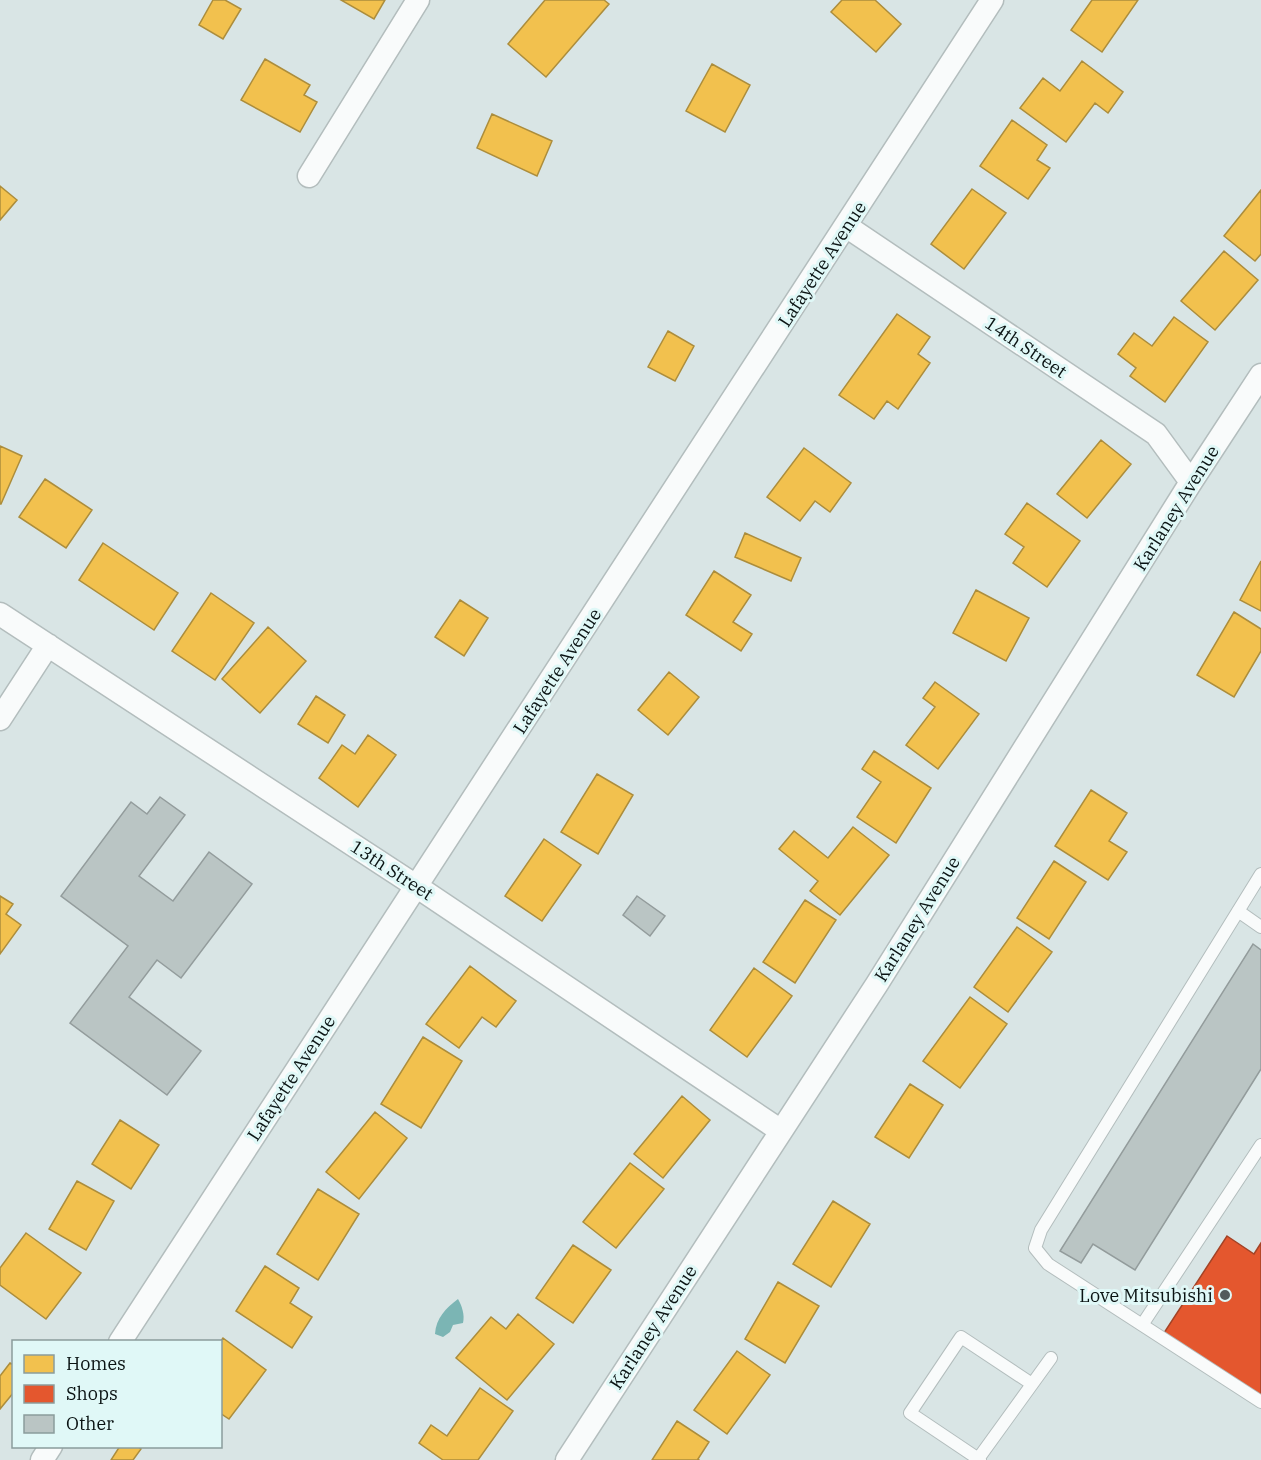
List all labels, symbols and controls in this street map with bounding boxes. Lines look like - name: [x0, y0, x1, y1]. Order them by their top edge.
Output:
- street label: Lafayette Avenue: [773, 197, 871, 331]
- street label: 14th Street: [981, 311, 1071, 383]
- street label: Karlaney Avenue: [1128, 441, 1224, 575]
- street label: Lafayette Avenue: [508, 604, 606, 738]
- street label: 13th Street: [346, 835, 438, 905]
- street label: Karlaney Avenue: [869, 852, 965, 986]
- street label: Lafayette Avenue: [242, 1011, 340, 1145]
- street label: Karlaney Avenue: [604, 1261, 702, 1393]
- place label: Love Mitsubishi: [1079, 1284, 1213, 1307]
- marker: Love Mitsubishi: [1218, 1288, 1232, 1302]
- legend: [12, 1340, 222, 1448]
- text: Homes: [66, 1352, 126, 1375]
- text: Shops: [66, 1382, 118, 1405]
- text: Other: [66, 1412, 114, 1435]

